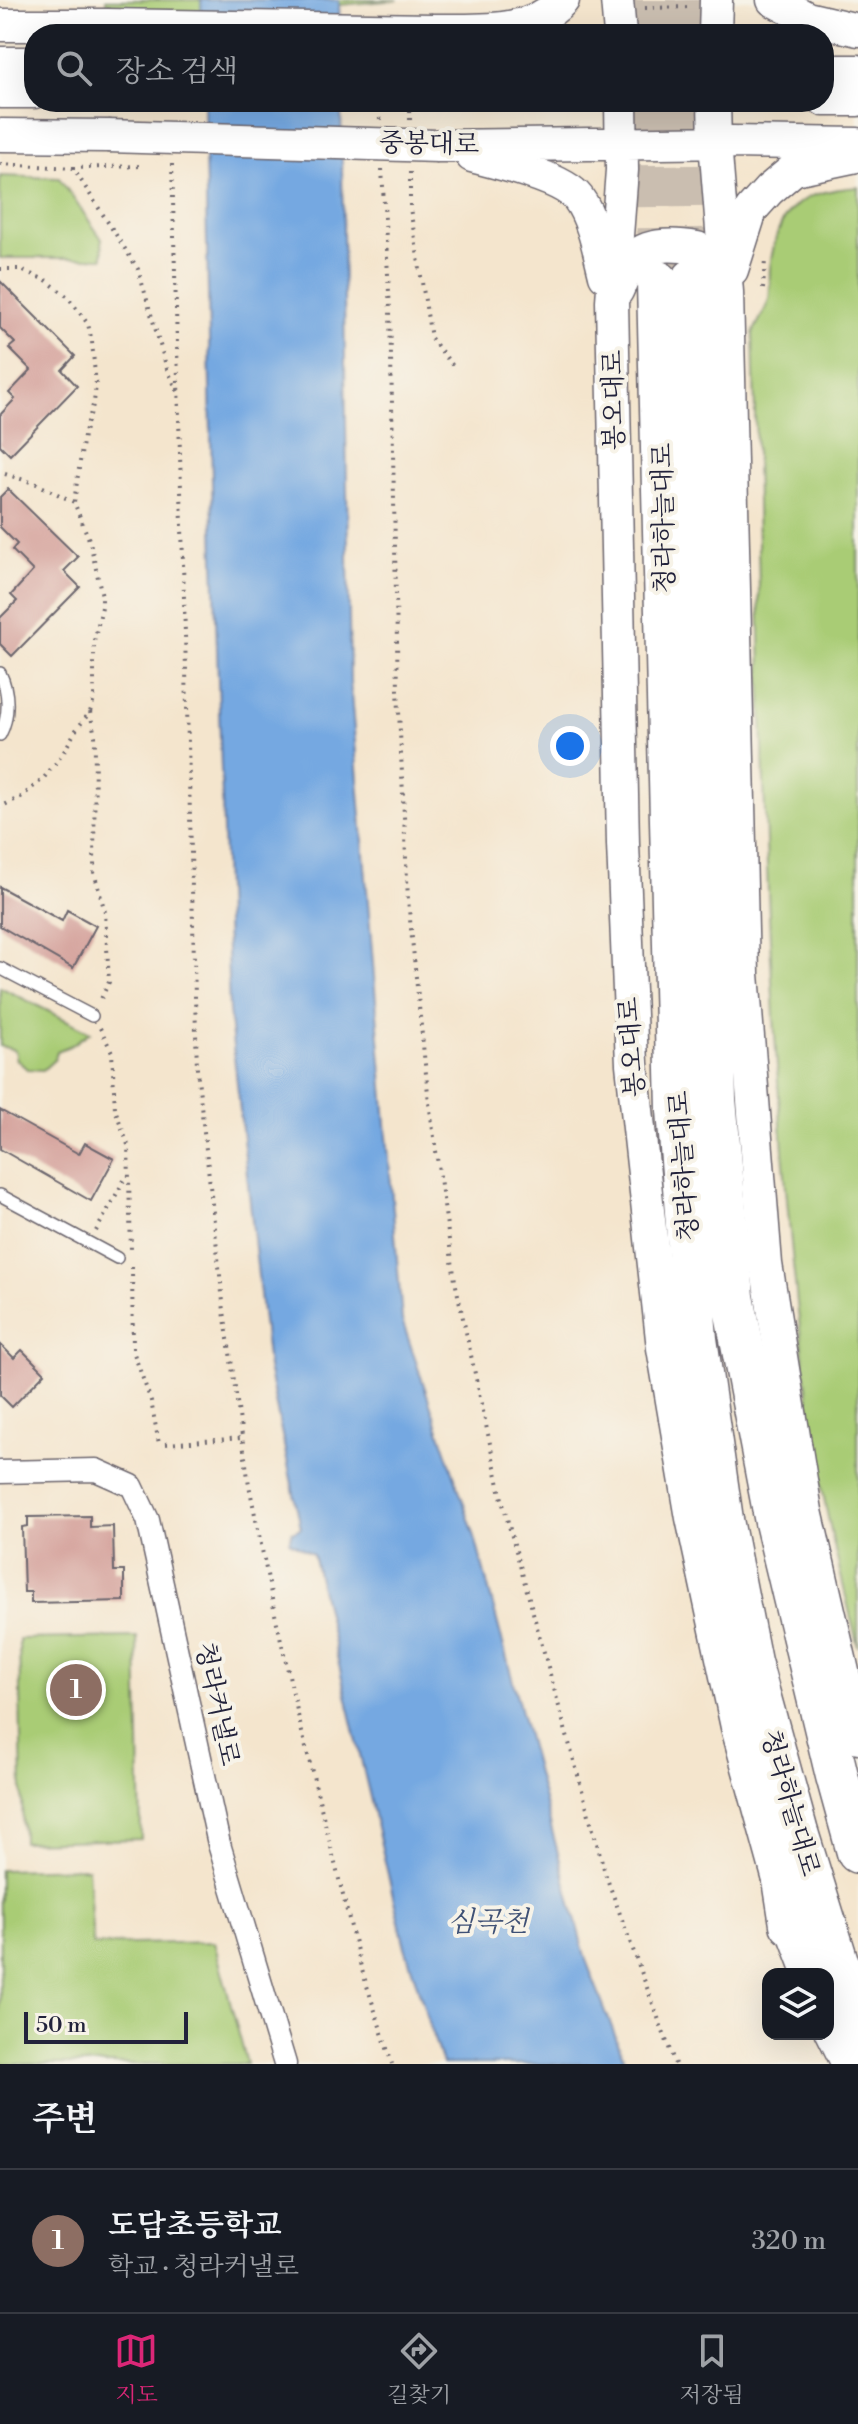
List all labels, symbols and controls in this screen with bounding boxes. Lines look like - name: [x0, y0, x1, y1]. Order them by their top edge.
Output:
- search box: [24, 24, 834, 112]
- icon: search: [52, 46, 96, 90]
- text: 장소 검색: [116, 53, 238, 91]
- street label: 중봉대로: [378, 127, 480, 161]
- street label: 봉오대로: [597, 349, 631, 451]
- street label: 청라하늘대로: [647, 442, 681, 594]
- your location: [550, 726, 590, 766]
- street label: 봉오대로: [613, 996, 651, 1098]
- street label: 청라하늘대로: [663, 1090, 705, 1242]
- street label: 청라커낼로: [188, 1639, 246, 1769]
- pin: 1: [50, 1660, 102, 1720]
- street label: 청라하늘대로: [754, 1726, 826, 1880]
- water label: 심곡천: [447, 1905, 531, 1940]
- map controls: [762, 1968, 834, 2040]
- button: layers: [762, 1968, 834, 2040]
- scale bar: [24, 2008, 188, 2044]
- text: 50 m: [36, 2012, 87, 2039]
- text: 주변: [32, 2099, 98, 2141]
- text: 도담초등학교: [108, 2207, 282, 2245]
- text: 1: [52, 2225, 64, 2257]
- text: 320 m: [751, 2225, 826, 2257]
- text: 학교 · 청라커낼로: [108, 2251, 299, 2283]
- tab: 지도: [114, 2329, 158, 2409]
- tab: 길찾기: [387, 2329, 451, 2409]
- tab: 저장됨: [680, 2329, 744, 2409]

